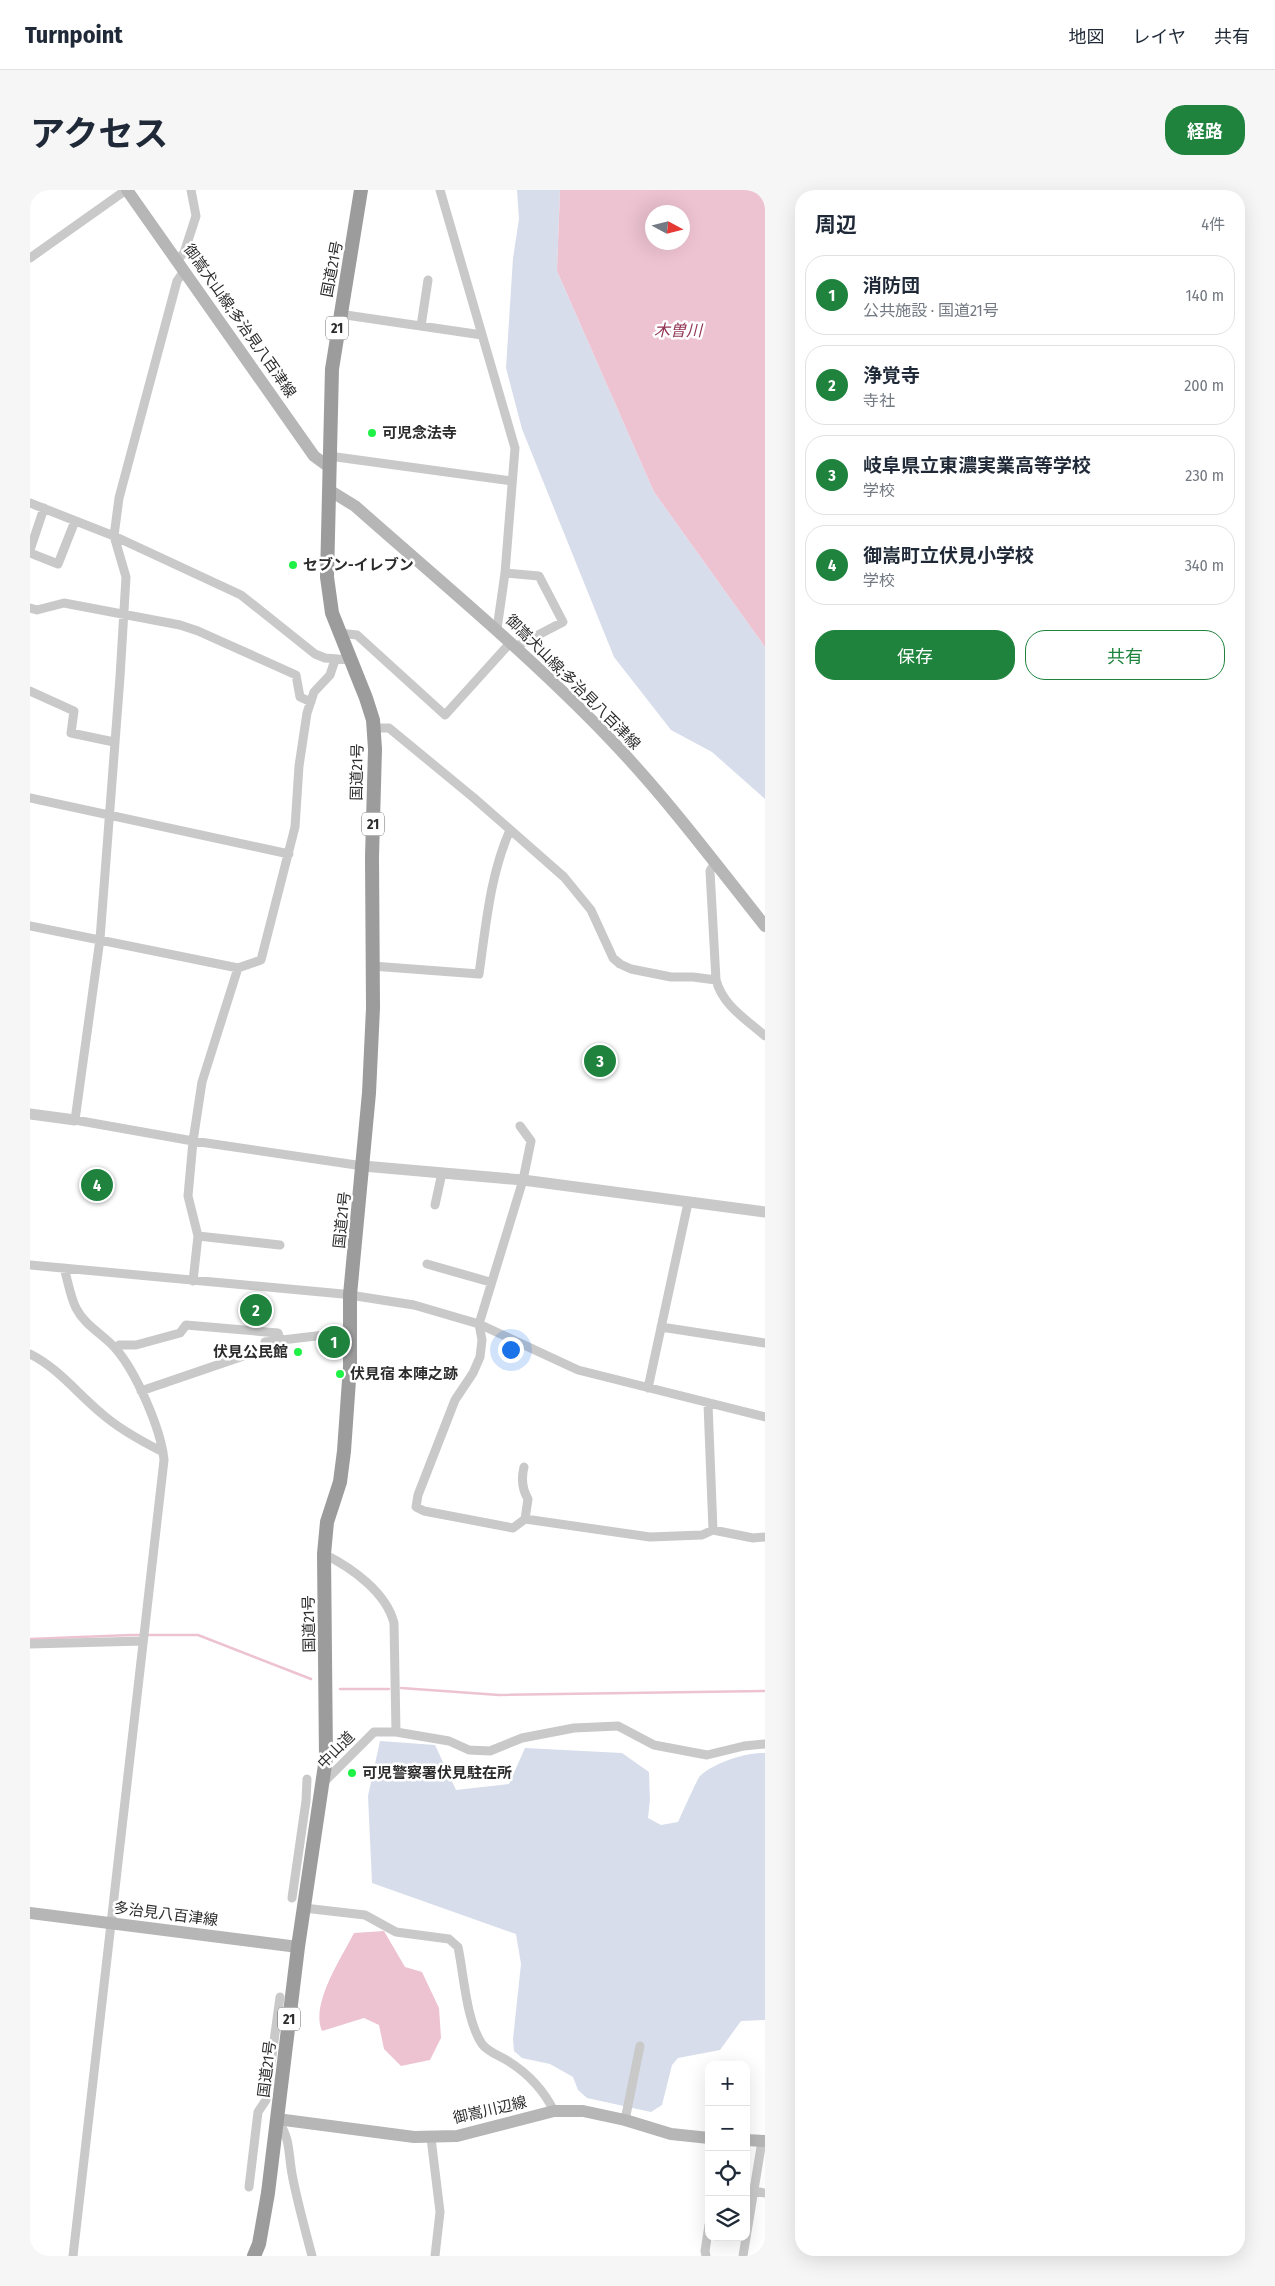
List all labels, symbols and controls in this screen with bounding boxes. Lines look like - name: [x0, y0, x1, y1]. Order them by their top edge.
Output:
- text: Turnpoint: [25, 21, 123, 49]
- text: 地図: [1069, 26, 1105, 48]
- text: レイヤ: [1133, 26, 1186, 48]
- text: 共有: [1214, 26, 1250, 48]
- button: 経路: [1165, 105, 1245, 155]
- text: アクセス: [30, 113, 168, 155]
- north arrow: [645, 205, 690, 250]
- text: 周辺: [815, 212, 857, 238]
- text: 4件: [1201, 215, 1225, 234]
- street label: 国道21号: [318, 239, 346, 299]
- street label: 御嵩犬山線;多治見八百津線: [180, 241, 300, 401]
- text: 消防団: [863, 274, 920, 297]
- text: 1: [829, 286, 835, 305]
- text: 140 m: [1186, 286, 1224, 305]
- text: 公共施設 · 国道21号: [863, 301, 999, 320]
- road number: 21: [326, 316, 348, 340]
- water label: 木曽川: [654, 321, 704, 340]
- text: 浄覚寺: [863, 364, 920, 387]
- text: 2: [828, 376, 836, 395]
- text: 200 m: [1184, 376, 1224, 395]
- text: 寺社: [863, 391, 895, 410]
- place label: 可児念法寺: [382, 424, 457, 442]
- marker: 可児念法寺: [366, 427, 378, 439]
- text: 岐阜県立東濃実業高等学校: [863, 454, 1091, 477]
- text: 3: [828, 466, 836, 485]
- text: 230 m: [1185, 466, 1224, 485]
- text: 学校: [863, 481, 895, 500]
- text: 御嵩町立伏見小学校: [863, 544, 1034, 567]
- place label: セブン-イレブン: [303, 556, 414, 574]
- text: 4: [828, 556, 836, 575]
- text: 340 m: [1185, 556, 1224, 575]
- marker: セブン-イレブン: [287, 559, 299, 571]
- text: 学校: [863, 571, 895, 590]
- street label: 御嵩犬山線;多治見八百津線: [502, 611, 644, 753]
- button: 保存: [815, 630, 1015, 680]
- button: 共有: [1025, 630, 1225, 680]
- street label: 国道21号: [348, 743, 366, 801]
- road number: 21: [362, 812, 384, 836]
- pin: 3: [584, 1042, 616, 1080]
- pin: 4: [81, 1166, 113, 1204]
- street label: 国道21号: [330, 1191, 354, 1249]
- pin: 2: [240, 1291, 272, 1329]
- pin: 1: [318, 1323, 350, 1361]
- your location: [498, 1337, 524, 1363]
- place label: 伏見公民館: [213, 1343, 288, 1361]
- marker: 伏見公民館: [292, 1346, 304, 1358]
- place label: 伏見宿 本陣之跡: [350, 1365, 458, 1383]
- marker: 伏見宿 本陣之跡: [334, 1368, 346, 1380]
- street label: 国道21号: [300, 1595, 318, 1653]
- street label: 中山道: [314, 1728, 358, 1772]
- place label: 可児警察署伏見駐在所: [362, 1764, 512, 1782]
- marker: 可児警察署伏見駐在所: [346, 1767, 358, 1779]
- street label: 多治見八百津線: [113, 1899, 219, 1929]
- road number: 21: [278, 2008, 300, 2030]
- street label: 国道21号: [255, 2040, 279, 2098]
- map controls: [705, 2061, 750, 2241]
- button: +: [705, 2061, 750, 2106]
- street label: 御嵩川辺線: [451, 2093, 529, 2127]
- button: −: [705, 2106, 750, 2151]
- button: locate: [705, 2151, 750, 2196]
- button: layers: [705, 2196, 750, 2241]

